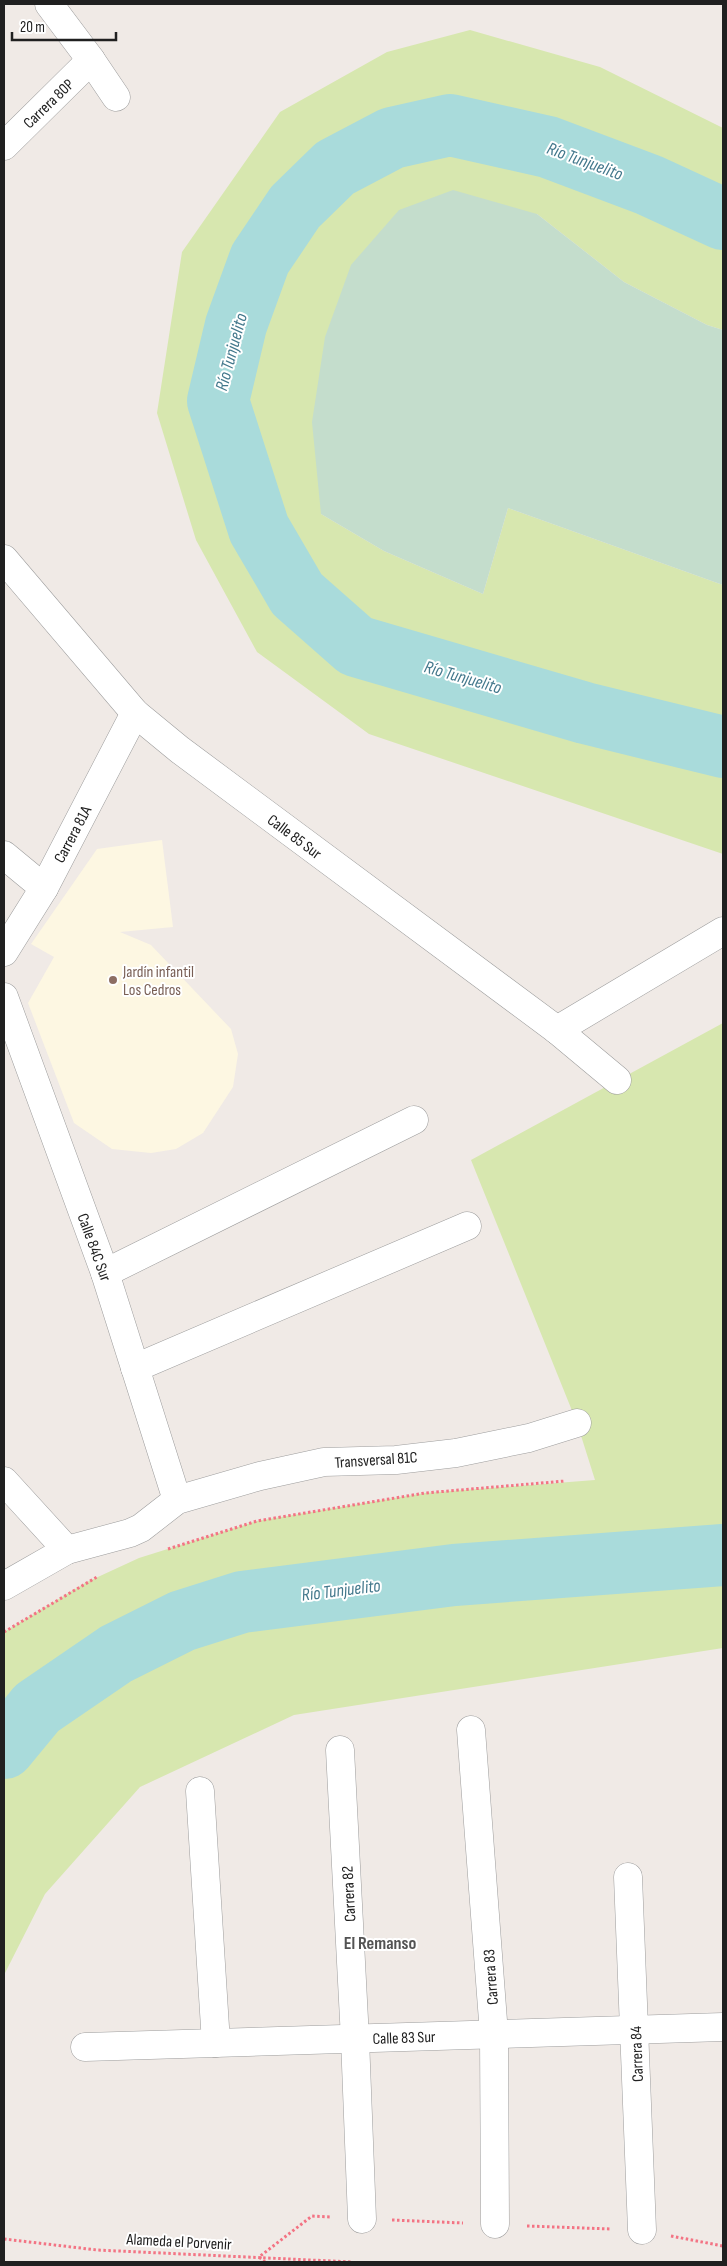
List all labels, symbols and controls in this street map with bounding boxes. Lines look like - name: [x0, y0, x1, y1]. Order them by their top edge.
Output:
- scale bar: [12, 10, 116, 42]
- text: 20 m: [20, 18, 45, 37]
- street label: Carrera 80P: [20, 75, 78, 133]
- water label: Río Tunjuelito: [544, 138, 626, 185]
- water label: Río Tunjuelito: [211, 310, 252, 393]
- water label: Río Tunjuelito: [422, 656, 505, 699]
- street label: Carrera 81A: [50, 803, 96, 866]
- street label: Calle 85 Sur: [263, 811, 325, 864]
- place label: Jardín infantil Los Cedros: [122, 963, 194, 1000]
- marker: Jardín infantil Los Cedros: [107, 974, 119, 986]
- street label: Calle 84C Sur: [73, 1211, 115, 1285]
- street label: Transversal 81C: [334, 1448, 418, 1473]
- water label: Río Tunjuelito: [300, 1575, 382, 1606]
- street label: Carrera 82: [339, 1866, 360, 1922]
- district label: El Remanso: [344, 1933, 416, 1954]
- street label: Carrera 83: [480, 1948, 503, 2005]
- street label: Carrera 84: [627, 2025, 648, 2082]
- street label: Calle 83 Sur: [372, 2028, 436, 2049]
- street label: Alameda el Porvenir: [125, 2230, 232, 2255]

